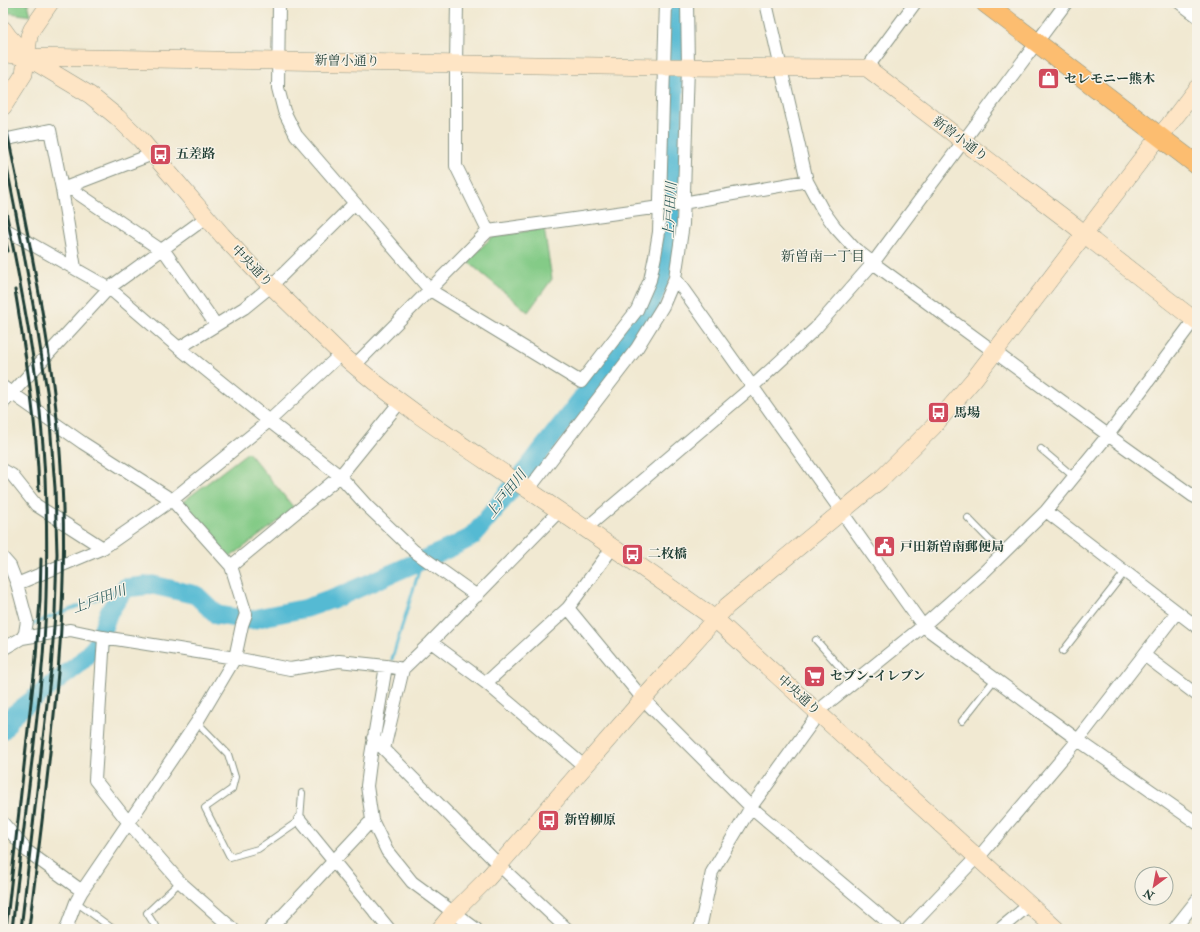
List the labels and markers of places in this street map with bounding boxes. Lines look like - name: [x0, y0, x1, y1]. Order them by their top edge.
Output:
- shop icon: セレモニー熊木: [1036, 66, 1062, 92]
- place label: セレモニー熊木: [1064, 71, 1155, 87]
- bus stop icon: 五差路: [147, 141, 173, 167]
- place label: 五差路: [176, 146, 215, 162]
- bus stop icon: 馬場: [926, 400, 952, 426]
- place label: 馬場: [954, 405, 980, 421]
- public building icon: 戸田新曽南郵便局: [872, 534, 898, 560]
- place label: 戸田新曽南郵便局: [900, 539, 1004, 555]
- bus stop icon: 二枚橋: [620, 541, 646, 567]
- place label: 二枚橋: [648, 546, 687, 562]
- supermarket icon: セブン-イレブン: [801, 663, 827, 689]
- place label: セブン-イレブン: [830, 668, 925, 684]
- bus stop icon: 新曽柳原: [535, 807, 561, 833]
- place label: 新曽柳原: [564, 812, 616, 828]

